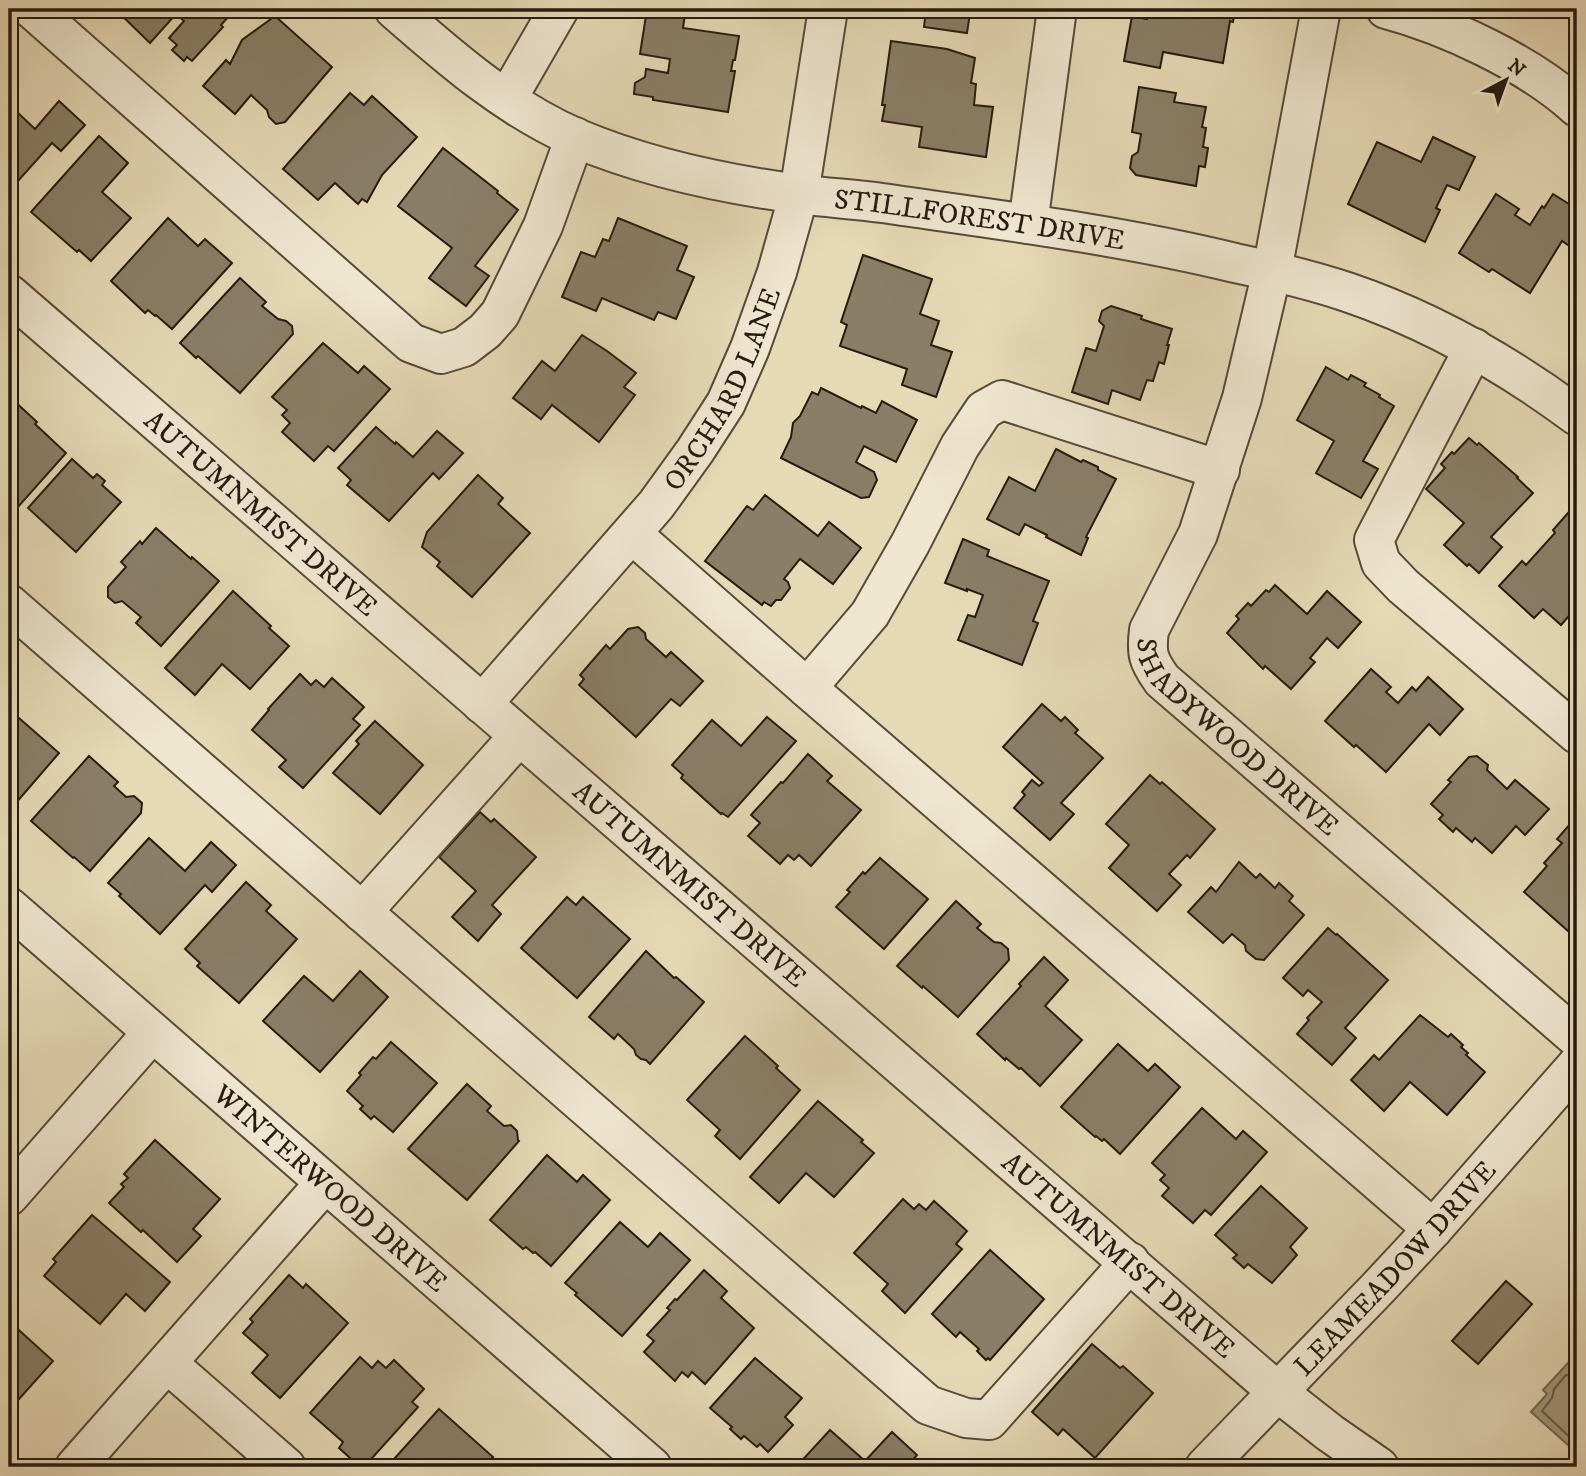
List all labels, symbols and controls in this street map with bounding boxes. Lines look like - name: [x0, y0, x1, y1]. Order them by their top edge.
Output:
- north arrow: [1470, 46, 1540, 116]
- text: N: [1503, 55, 1530, 82]
- street label: STILLFOREST DRIVE: [833, 182, 1128, 259]
- street label: ORCHARD LANE: [656, 283, 789, 498]
- street label: AUTUMNMIST DRIVE: [137, 403, 385, 624]
- street label: SHADYWOOD DRIVE: [1129, 638, 1346, 844]
- street label: AUTUMNMIST DRIVE: [565, 774, 813, 995]
- street label: WINTERWOOD DRIVE: [205, 1076, 454, 1300]
- street label: AUTUMNMIST DRIVE: [994, 1145, 1242, 1366]
- street label: LEAMEADOW DRIVE: [1287, 1154, 1504, 1384]

